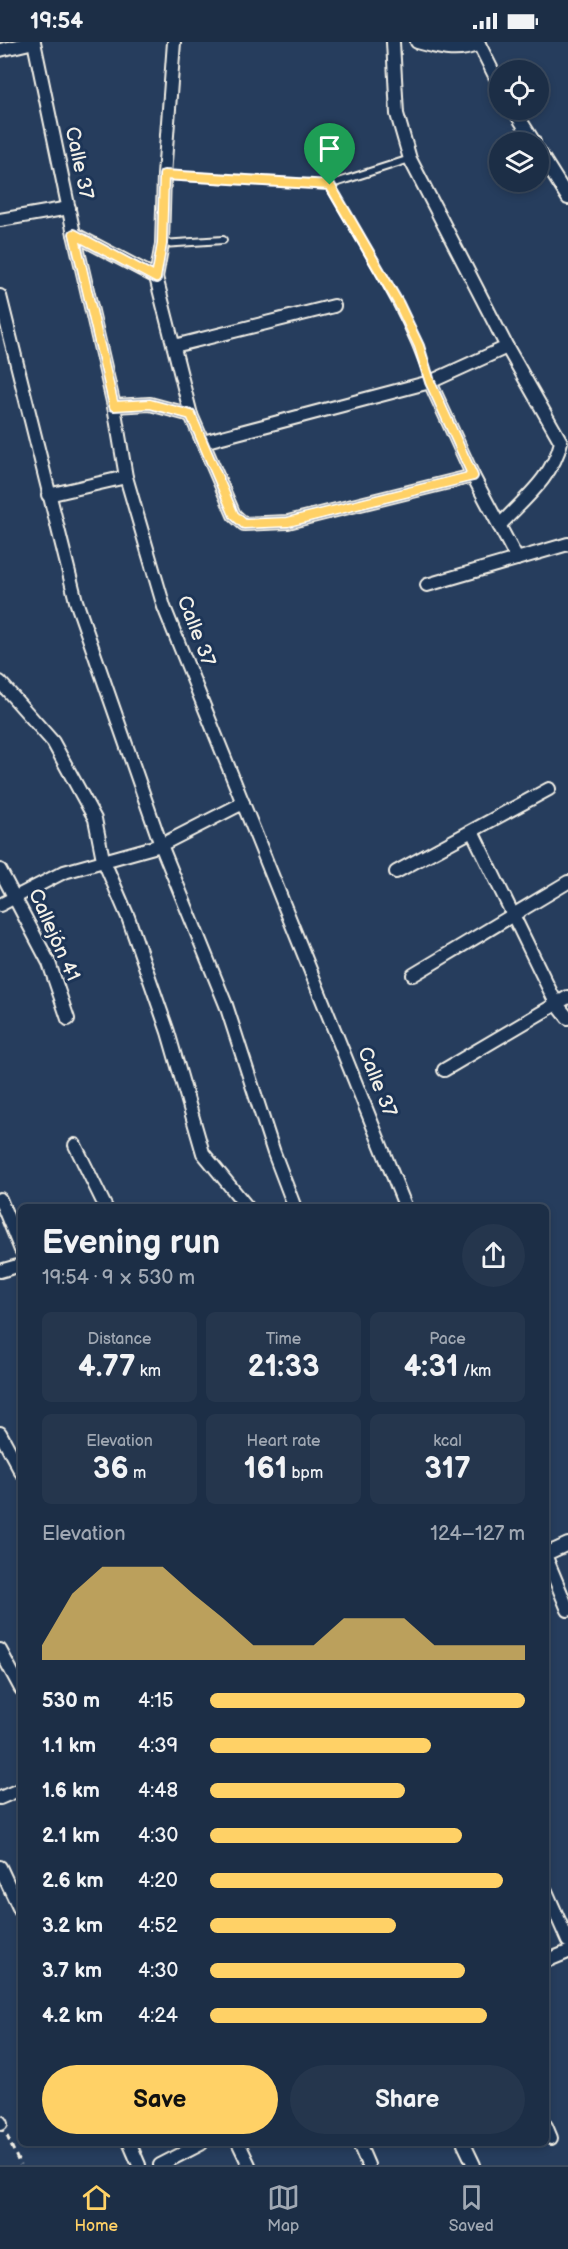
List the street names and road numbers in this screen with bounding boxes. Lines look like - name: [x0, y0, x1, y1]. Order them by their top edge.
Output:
- street label: Calle 37: [60, 124, 98, 202]
- street label: Calle 37: [172, 592, 220, 670]
- street label: Callejón 41: [23, 885, 85, 985]
- street label: Calle 37: [352, 1043, 402, 1121]

